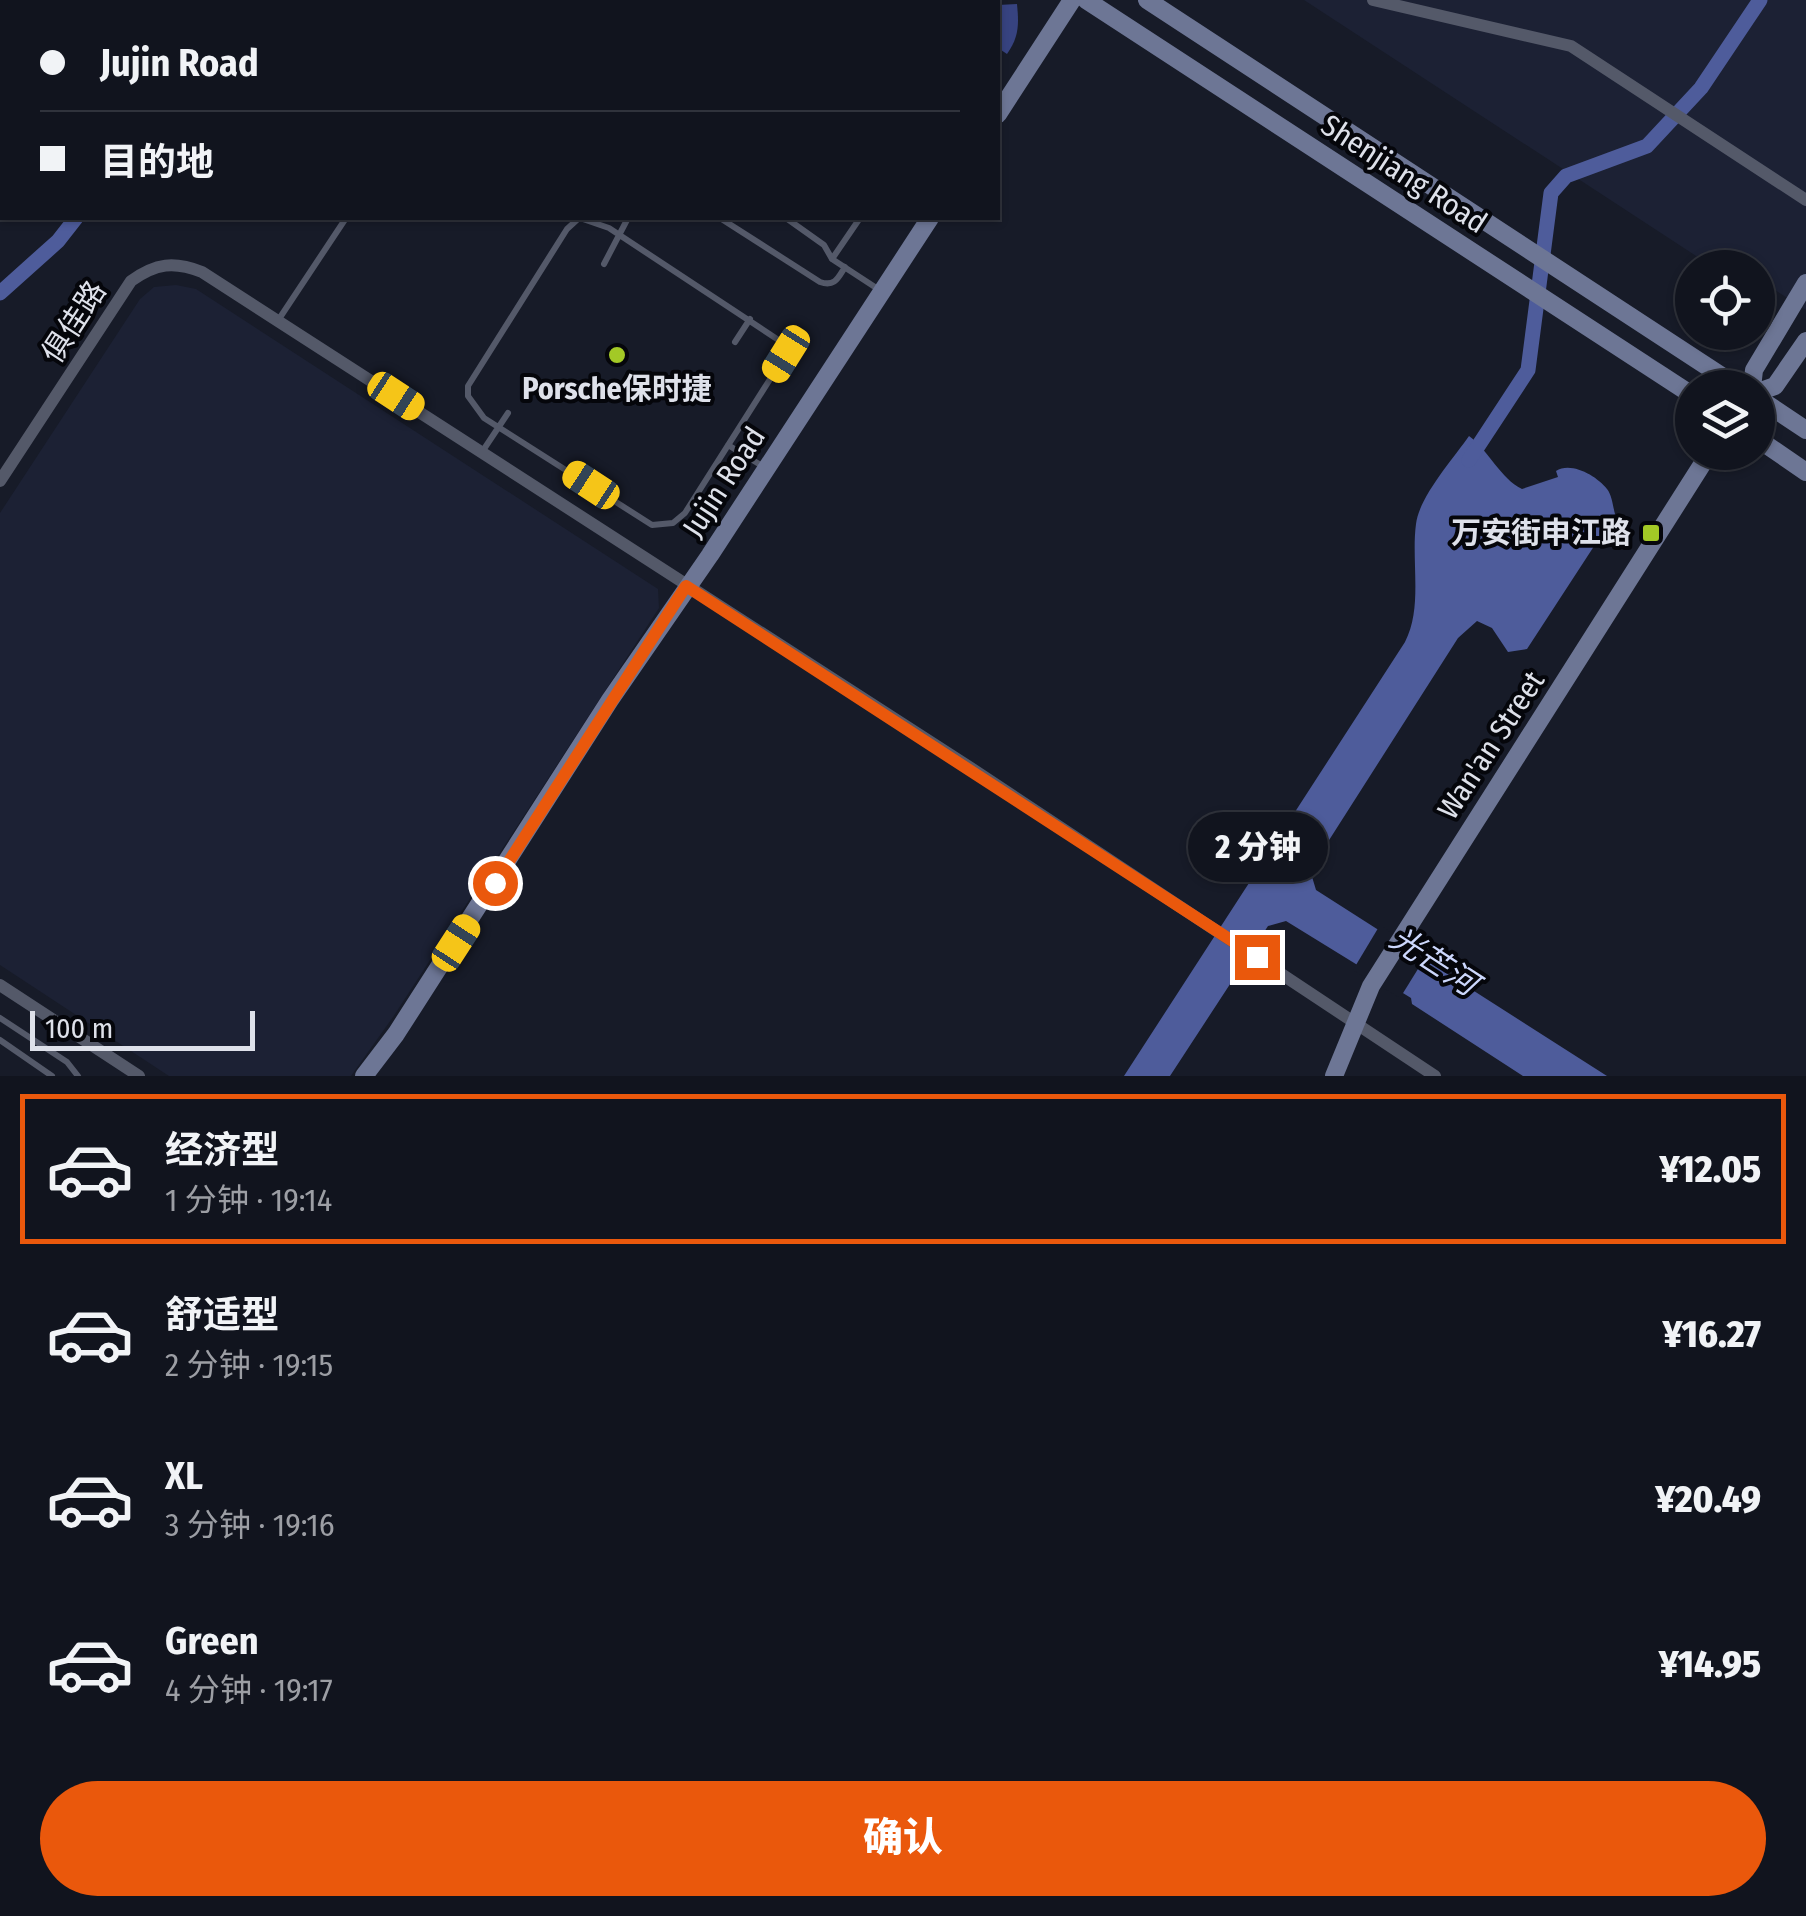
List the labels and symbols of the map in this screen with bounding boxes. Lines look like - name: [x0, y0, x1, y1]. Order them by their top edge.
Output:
- street label: Shenjiang Road: [1314, 107, 1494, 241]
- street label: 俱佳路: [34, 274, 114, 370]
- car: [757, 321, 815, 387]
- marker: Porsche保时捷: [606, 344, 628, 366]
- car: [363, 367, 429, 425]
- place label: Porsche保时捷: [522, 371, 712, 407]
- street label: Jujin Road: [675, 420, 773, 544]
- car: [558, 456, 624, 514]
- place label: 万安街申江路: [1451, 515, 1631, 551]
- marker: 万安街申江路: [1640, 522, 1662, 544]
- street label: Wan'an Street: [1430, 664, 1552, 826]
- callout: 2 分钟: [1187, 812, 1327, 882]
- route start: [473, 861, 518, 906]
- car: [427, 910, 485, 976]
- water label: 光芒河: [1383, 919, 1490, 1006]
- route end: [1235, 935, 1280, 980]
- scale bar: [30, 1006, 255, 1050]

